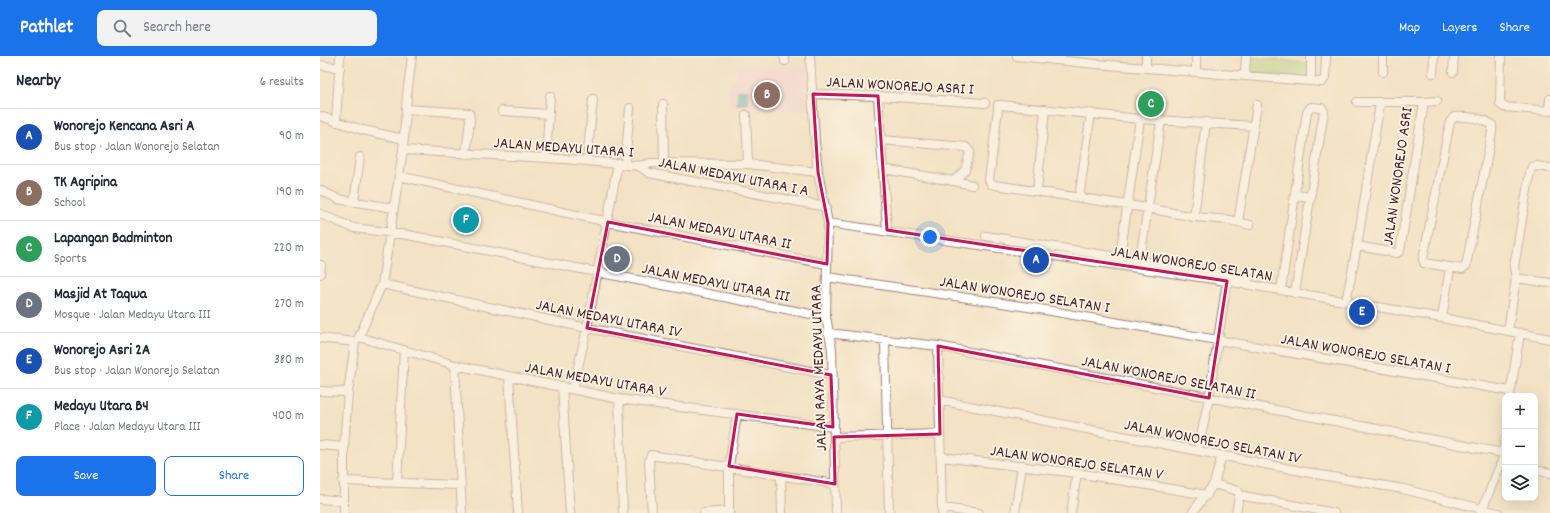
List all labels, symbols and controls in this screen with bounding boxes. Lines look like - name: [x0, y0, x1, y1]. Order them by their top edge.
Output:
- search box: [97, 10, 377, 46]
- text: Pathlet: [20, 15, 73, 42]
- icon: search: [111, 17, 133, 39]
- text: Search here: [143, 17, 211, 39]
- text: Map: [1399, 18, 1420, 38]
- text: Layers: [1442, 18, 1477, 38]
- text: Share: [1499, 18, 1530, 38]
- text: Nearby: [16, 70, 60, 94]
- street label: JALAN WONOREJO ASRI I: [825, 71, 974, 102]
- text: 6 results: [260, 73, 304, 92]
- pin: B: [754, 80, 780, 110]
- pin: C: [1138, 89, 1164, 119]
- street label: JALAN WONOREJO ASRI: [1377, 106, 1420, 247]
- text: Wonorejo Kencana Asri A: [54, 116, 194, 138]
- text: A: [25, 127, 33, 146]
- text: 90 m: [279, 127, 304, 146]
- street label: JALAN MEDAYU UTARA I: [493, 132, 635, 165]
- text: Bus stop · Jalan Wonorejo Selatan: [54, 138, 220, 157]
- street label: JALAN MEDAYU UTARA I A: [656, 152, 811, 203]
- text: TK Agripina: [54, 172, 117, 194]
- text: B: [26, 183, 32, 202]
- text: 190 m: [276, 183, 304, 202]
- text: School: [54, 194, 86, 213]
- pin: F: [453, 205, 479, 235]
- street label: JALAN MEDAYU UTARA II: [646, 206, 793, 257]
- your location: [920, 227, 940, 247]
- text: Lapangan Badminton: [54, 228, 172, 250]
- text: C: [26, 239, 32, 258]
- text: 220 m: [274, 239, 304, 258]
- street label: JALAN WONOREJO SELATAN: [1109, 240, 1274, 289]
- pin: D: [604, 244, 630, 274]
- pin: A: [1023, 245, 1049, 275]
- text: Sports: [54, 250, 87, 269]
- street label: JALAN MEDAYU UTARA III: [640, 258, 791, 309]
- street label: JALAN WONOREJO SELATAN I: [938, 271, 1111, 320]
- text: Masjid At Taqwa: [54, 284, 147, 306]
- street label: JALAN RAYA MEDAYU UTARA: [805, 284, 834, 451]
- street label: JALAN MEDAYU UTARA IV: [534, 294, 684, 345]
- text: D: [26, 295, 32, 314]
- text: 270 m: [274, 295, 304, 314]
- pin: E: [1349, 297, 1375, 327]
- text: Mosque · Jalan Medayu Utara III: [54, 306, 210, 325]
- street label: JALAN WONOREJO SELATAN I: [1279, 328, 1452, 381]
- text: Wonorejo Asri 2A: [54, 340, 150, 362]
- street label: JALAN WONOREJO SELATAN II: [1080, 350, 1258, 407]
- text: E: [26, 351, 32, 370]
- text: 380 m: [274, 351, 304, 370]
- street label: JALAN MEDAYU UTARA V: [523, 357, 668, 404]
- text: Bus stop · Jalan Wonorejo Selatan: [54, 362, 220, 381]
- map controls: [1502, 393, 1538, 501]
- button: +: [1502, 393, 1538, 429]
- text: Medayu Utara B4: [54, 396, 149, 418]
- text: F: [26, 407, 32, 426]
- text: 400 m: [273, 407, 304, 426]
- street label: JALAN WONOREJO SELATAN IV: [1122, 414, 1303, 471]
- text: Place · Jalan Medayu Utara III: [54, 418, 201, 437]
- button: −: [1502, 429, 1538, 465]
- street label: JALAN WONOREJO SELATAN V: [989, 440, 1165, 487]
- button: Save: [16, 456, 156, 496]
- button: Share: [164, 456, 304, 496]
- button: layers: [1502, 465, 1538, 501]

